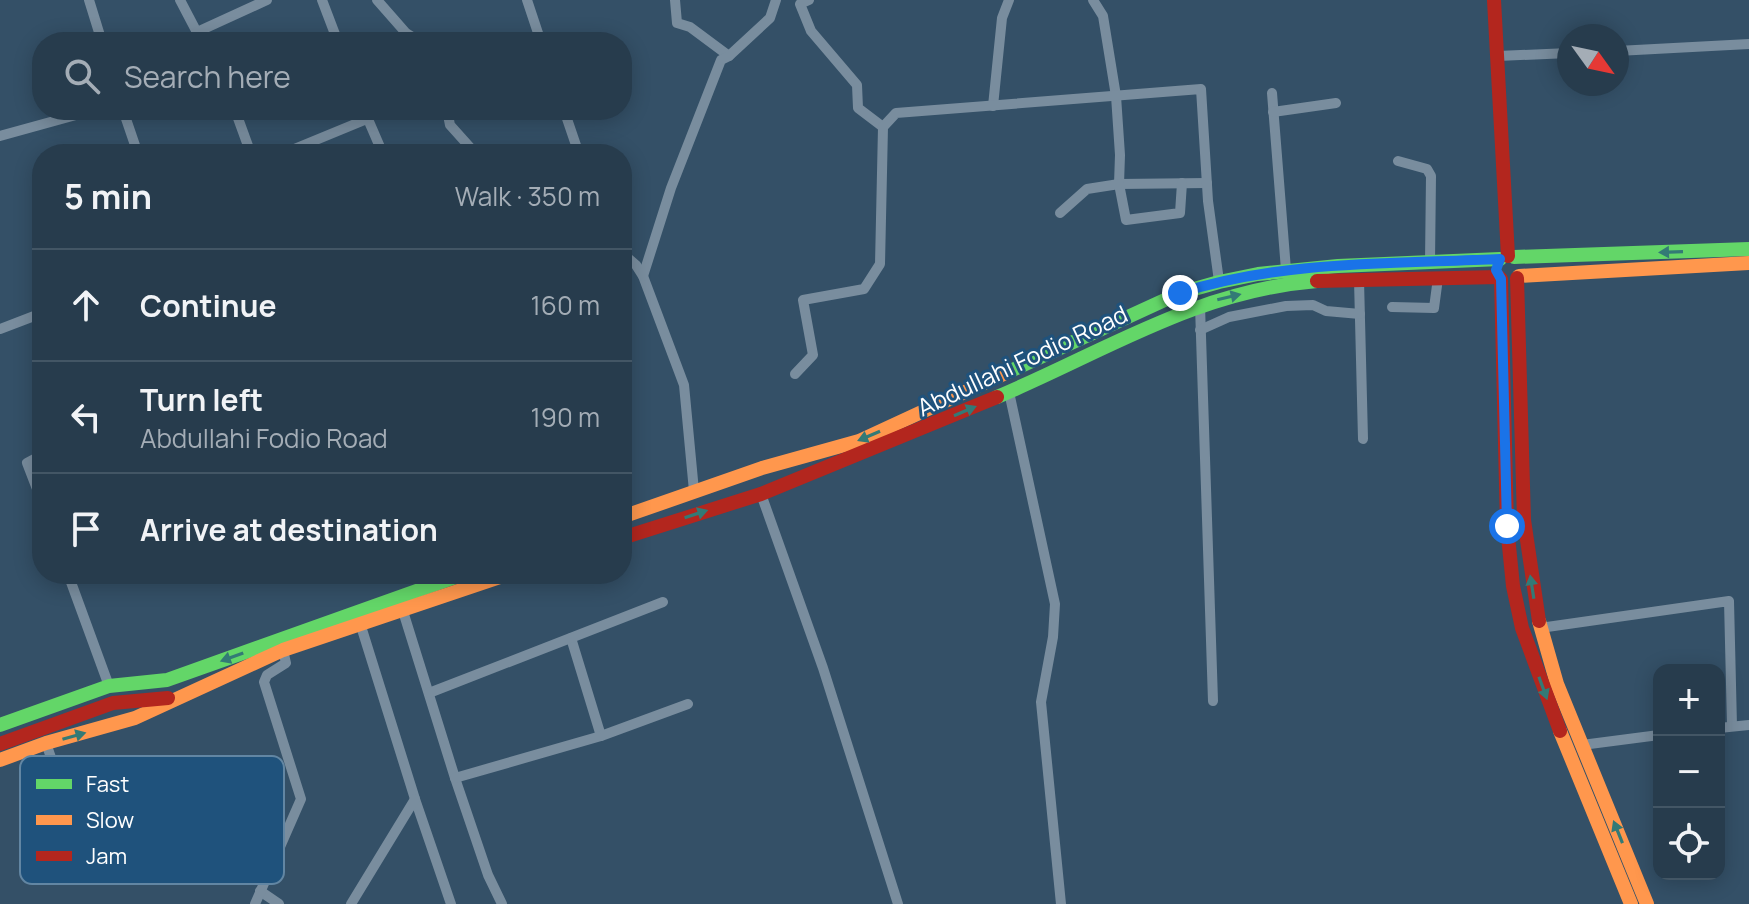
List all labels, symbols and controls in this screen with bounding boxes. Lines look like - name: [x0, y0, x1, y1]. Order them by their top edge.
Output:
- north arrow: [1557, 24, 1629, 96]
- search box: [32, 32, 632, 120]
- icon: search: [60, 54, 104, 98]
- text: Search here: [124, 56, 291, 97]
- text: 5 min: [64, 173, 152, 219]
- text: Walk · 350 m: [455, 178, 600, 214]
- one-way arrow: [1658, 245, 1683, 258]
- route end: [1162, 275, 1198, 311]
- icon: ahead: [64, 283, 108, 327]
- text: Continue: [140, 285, 276, 326]
- text: 160 m: [531, 287, 600, 323]
- one-way arrow: [1216, 290, 1241, 303]
- street label: Abdullahi Fodio Road: [911, 297, 1133, 423]
- text: Turn left: [140, 379, 263, 420]
- icon: left: [64, 395, 108, 439]
- text: 190 m: [531, 399, 600, 435]
- one-way arrow: [953, 405, 977, 418]
- text: Abdullahi Fodio Road: [140, 420, 388, 456]
- one-way arrow: [857, 430, 881, 443]
- icon: arrive: [64, 507, 108, 551]
- one-way arrow: [685, 508, 709, 520]
- route start: [1489, 508, 1525, 544]
- text: Arrive at destination: [140, 509, 438, 550]
- one-way arrow: [1525, 574, 1538, 599]
- one-way arrow: [220, 651, 244, 664]
- map controls: [1653, 664, 1725, 880]
- button: +: [1653, 664, 1725, 736]
- one-way arrow: [1537, 676, 1550, 700]
- one-way arrow: [62, 729, 87, 741]
- button: −: [1653, 736, 1725, 808]
- legend: [20, 756, 284, 884]
- text: Fast: [86, 769, 129, 799]
- text: Slow: [86, 805, 134, 835]
- button: locate: [1653, 808, 1725, 880]
- one-way arrow: [1611, 820, 1624, 844]
- text: Jam: [86, 841, 127, 871]

